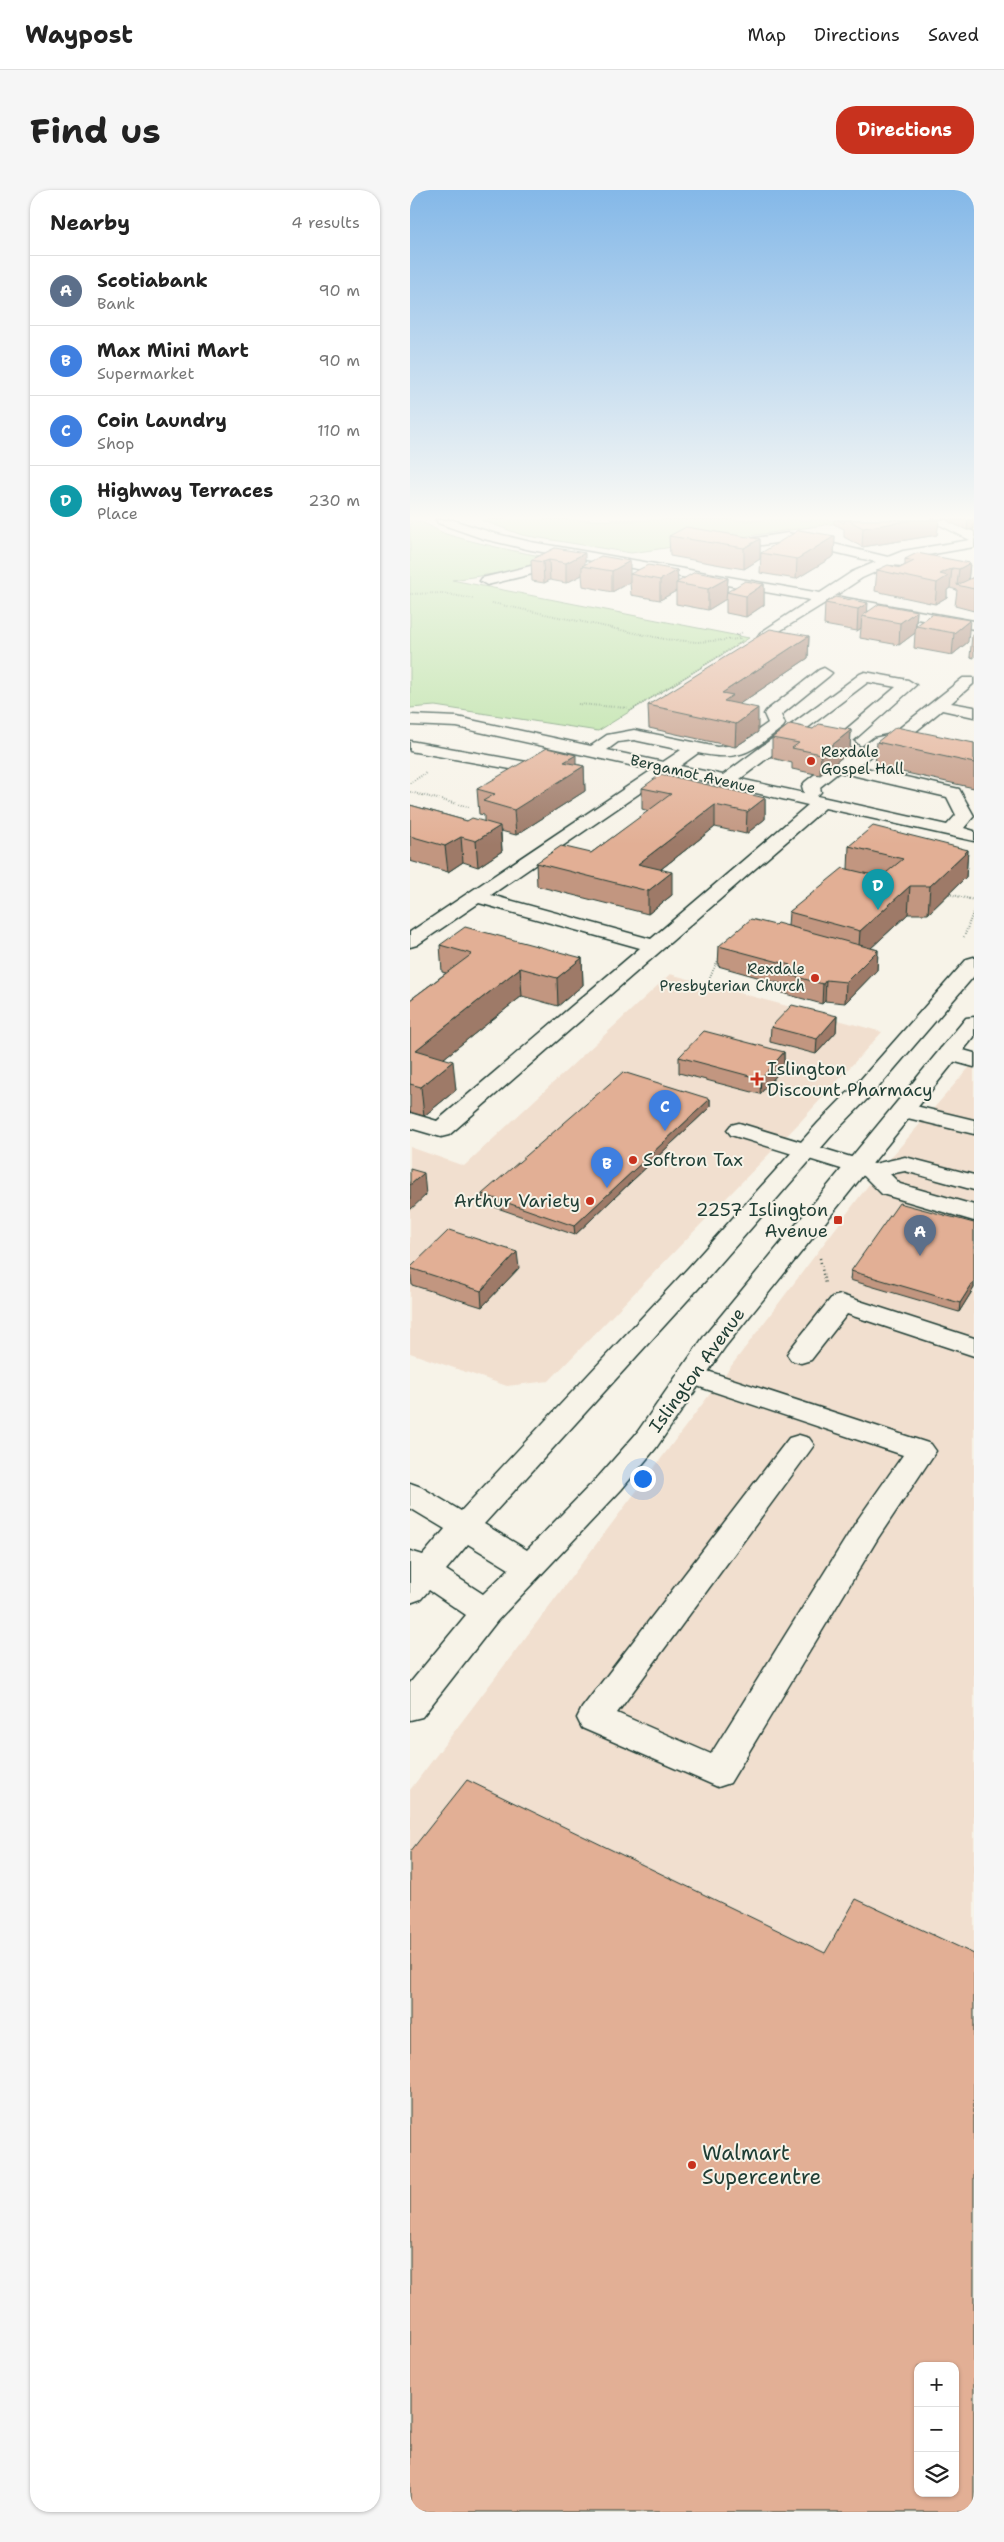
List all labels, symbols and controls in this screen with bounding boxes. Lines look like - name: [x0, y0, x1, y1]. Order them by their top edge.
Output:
- text: Waypost: [25, 19, 133, 51]
- text: Map: [748, 23, 786, 47]
- text: Directions: [814, 23, 900, 47]
- text: Saved: [928, 23, 979, 47]
- button: Directions: [836, 106, 974, 154]
- text: Find us: [30, 107, 161, 154]
- text: Nearby: [50, 209, 130, 237]
- text: 4 results: [291, 212, 360, 233]
- text: Scotiabank: [97, 268, 208, 293]
- text: A: [60, 280, 72, 301]
- text: 90 m: [319, 280, 360, 301]
- text: Bank: [97, 293, 135, 314]
- text: Max Mini Mart: [97, 338, 249, 363]
- text: B: [61, 350, 71, 371]
- text: 90 m: [319, 350, 360, 371]
- text: Supermarket: [97, 363, 194, 384]
- text: Coin Laundry: [97, 408, 227, 433]
- text: C: [61, 420, 71, 441]
- text: 110 m: [317, 420, 360, 441]
- text: Shop: [97, 433, 134, 454]
- text: Highway Terraces: [97, 478, 273, 503]
- text: D: [60, 490, 72, 511]
- text: 230 m: [308, 490, 360, 511]
- text: Place: [97, 503, 138, 524]
- place label: Rexdale Gospel Hall: [821, 742, 904, 779]
- street label: Bergamot Avenue: [628, 750, 758, 798]
- marker: Rexdale Gospel Hall: [805, 755, 817, 767]
- pin: D: [862, 869, 894, 910]
- place label: Rexdale Presbyterian Church: [659, 959, 805, 996]
- marker: Rexdale Presbyterian Church: [809, 972, 821, 984]
- place label: Islington Discount Pharmacy: [767, 1057, 933, 1102]
- marker: Islington Discount Pharmacy: [751, 1073, 763, 1085]
- pin: C: [649, 1090, 681, 1131]
- pin: B: [591, 1147, 623, 1188]
- place label: Softron Tax: [643, 1148, 743, 1172]
- marker: Softron Tax: [627, 1154, 639, 1166]
- place label: Arthur Variety: [454, 1189, 580, 1213]
- marker: Arthur Variety: [584, 1195, 596, 1207]
- place label: 2257 Islington Avenue: [696, 1198, 828, 1243]
- marker: 2257 Islington Avenue: [832, 1214, 844, 1226]
- pin: A: [904, 1215, 936, 1256]
- street label: Islington Avenue: [644, 1303, 750, 1437]
- your location: [630, 1466, 656, 1492]
- place label: Walmart Supercentre: [702, 2139, 821, 2191]
- marker: Walmart Supercentre: [686, 2159, 698, 2171]
- map controls: [914, 2362, 959, 2497]
- button: +: [914, 2362, 959, 2407]
- button: −: [914, 2407, 959, 2452]
- button: layers: [914, 2452, 959, 2497]

